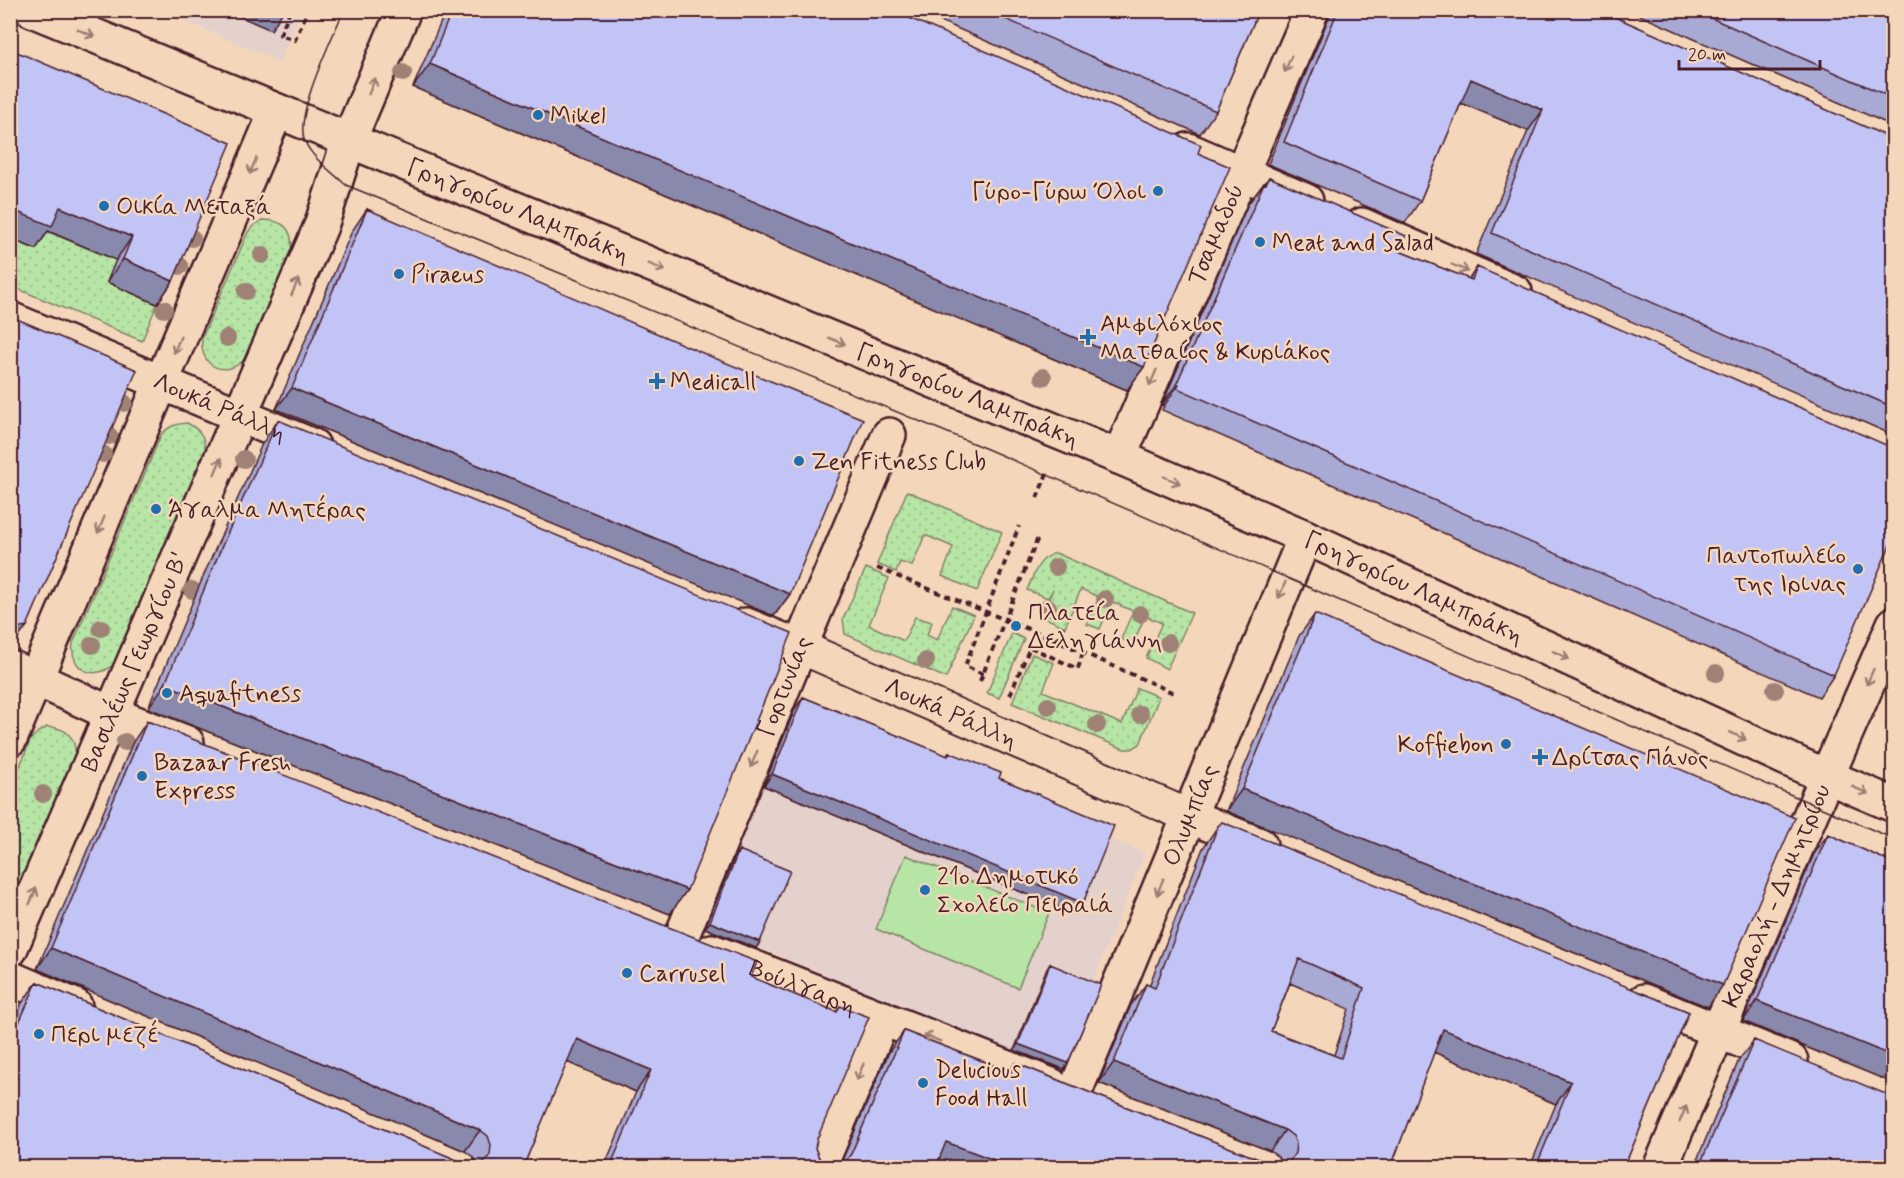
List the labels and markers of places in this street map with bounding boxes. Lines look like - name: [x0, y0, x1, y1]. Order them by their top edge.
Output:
- place label: Mikel: [550, 101, 606, 132]
- marker: Mikel: [531, 108, 545, 122]
- place label: Γύρο-Γύρω Όλοι: [971, 177, 1146, 208]
- marker: Γύρο-Γύρω Όλοι: [1151, 184, 1165, 198]
- place label: Οικία Μεταξά: [116, 192, 271, 223]
- marker: Οικία Μεταξά: [97, 199, 111, 213]
- place label: Meat and Salad: [1272, 228, 1434, 259]
- marker: Meat and Salad: [1253, 235, 1267, 249]
- place label: Piraeus: [411, 260, 484, 291]
- marker: Piraeus: [392, 267, 406, 281]
- place label: Αμφιλόχιος Ματθαίος & Κυριάκος: [1100, 309, 1330, 368]
- marker: Αμφιλόχιος Ματθαίος & Κυριάκος: [1081, 330, 1095, 344]
- place label: Medicall: [670, 367, 756, 398]
- marker: Medicall: [648, 372, 666, 390]
- place label: Zen Fitness Club: [811, 447, 986, 478]
- marker: Zen Fitness Club: [792, 454, 806, 468]
- place label: Άγαλμα Μητέρας: [168, 494, 366, 526]
- marker: Άγαλμα Μητέρας: [149, 502, 163, 516]
- place label: Παντοπωλείο της Ιρινας: [1707, 541, 1846, 600]
- marker: Παντοπωλείο της Ιρινας: [1851, 562, 1865, 576]
- place label: Πλατεία Δεληγιάννη: [1028, 598, 1162, 657]
- marker: Πλατεία Δεληγιάννη: [1009, 619, 1023, 633]
- place label: Aquafitness: [179, 679, 302, 710]
- marker: Aquafitness: [160, 686, 174, 700]
- place label: Koffiebon: [1398, 730, 1494, 761]
- marker: Koffiebon: [1499, 737, 1513, 751]
- place label: Δρίτσας Πάνος: [1552, 743, 1709, 774]
- place label: Bazaar Fresh Express: [154, 748, 291, 807]
- marker: Δρίτσας Πάνος: [1533, 750, 1547, 764]
- marker: Bazaar Fresh Express: [135, 769, 149, 783]
- place label: 21ο Δημοτικό Σχολείο Πειραιά: [937, 862, 1113, 921]
- marker: 21ο Δημοτικό Σχολείο Πειραιά: [918, 883, 932, 897]
- place label: Carrusel: [639, 959, 726, 990]
- marker: Carrusel: [620, 966, 634, 980]
- place label: Περι μεζέ: [51, 1019, 158, 1051]
- marker: Περι μεζέ: [32, 1027, 46, 1041]
- place label: Delucious Food Hall: [935, 1055, 1027, 1114]
- marker: Delucious Food Hall: [916, 1076, 930, 1090]

